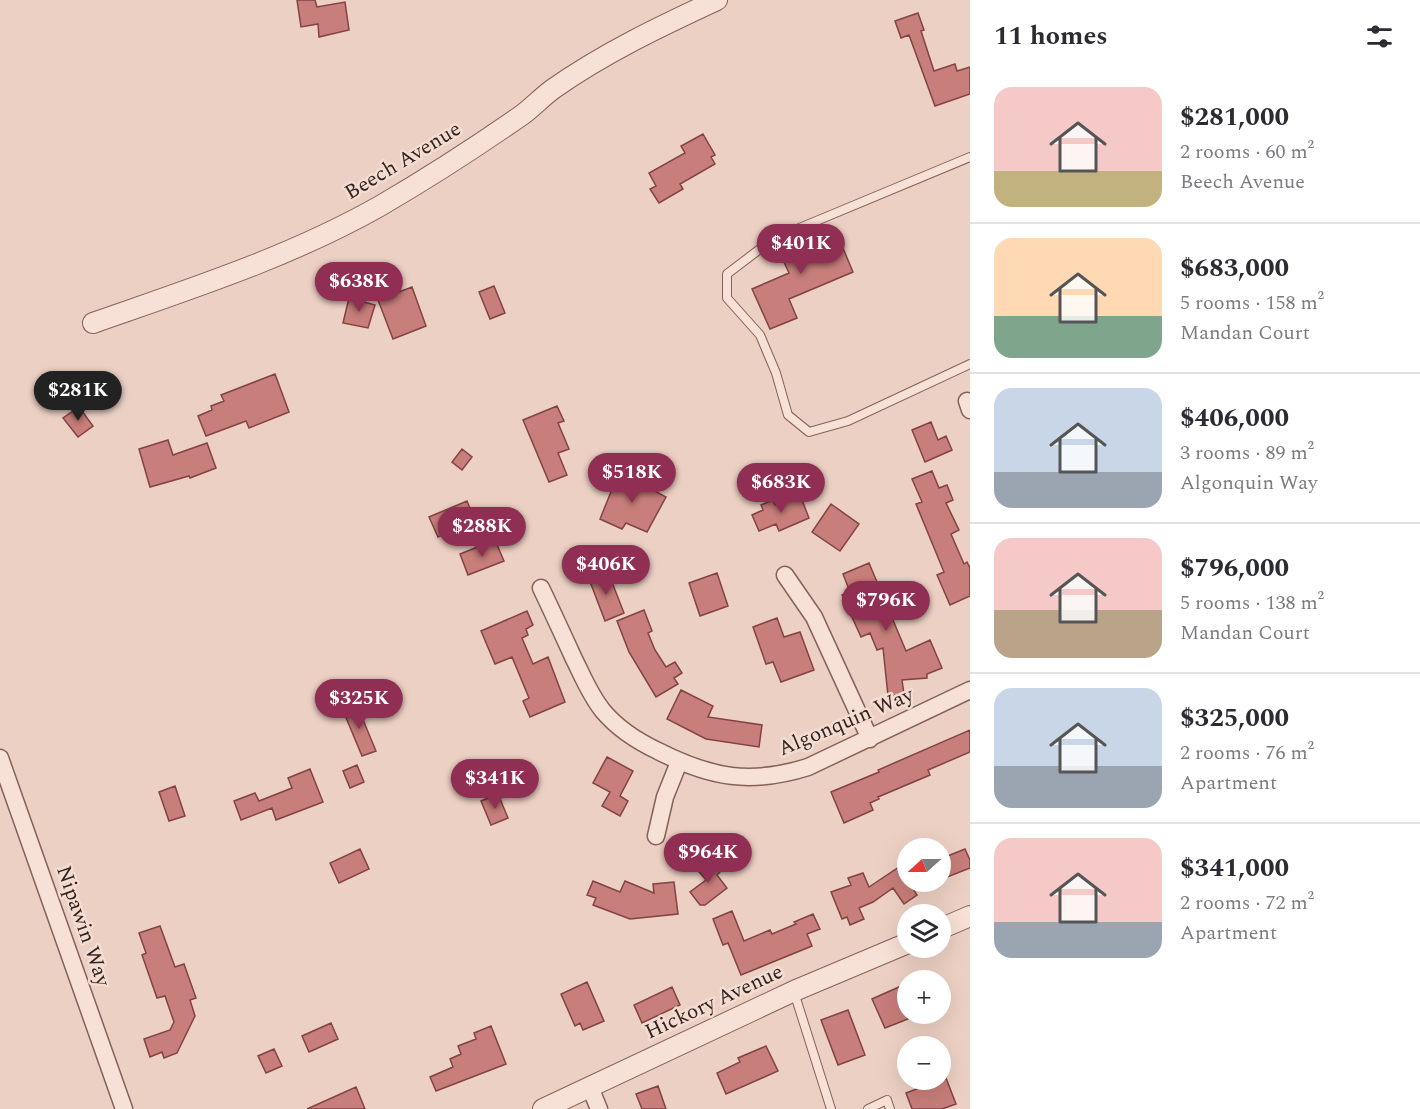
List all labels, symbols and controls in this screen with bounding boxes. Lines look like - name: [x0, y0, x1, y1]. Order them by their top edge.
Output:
- text: 11 homes: [994, 16, 1108, 56]
- icon: filters: [1363, 20, 1396, 53]
- text: $281,000: [1180, 97, 1289, 137]
- icon: home: [1042, 111, 1114, 183]
- street label: Beech Avenue: [339, 113, 467, 209]
- text: 2 rooms · 60 m²: [1180, 137, 1314, 167]
- text: Beech Avenue: [1180, 167, 1305, 197]
- pin: $401K: [759, 224, 843, 275]
- text: $401K: [771, 228, 831, 258]
- text: $683,000: [1180, 248, 1289, 288]
- pin: $638K: [317, 262, 401, 313]
- icon: home: [1042, 262, 1114, 334]
- text: $638K: [329, 266, 389, 296]
- text: 5 rooms · 158 m²: [1180, 288, 1324, 318]
- text: Mandan Court: [1180, 318, 1310, 348]
- pin: $281K: [36, 371, 120, 422]
- text: $281K: [48, 375, 108, 405]
- text: $406,000: [1180, 398, 1289, 438]
- icon: home: [1042, 412, 1114, 484]
- text: 3 rooms · 89 m²: [1180, 438, 1314, 468]
- pin: $518K: [590, 453, 674, 504]
- text: $518K: [602, 457, 662, 487]
- pin: $683K: [739, 463, 823, 514]
- text: $683K: [751, 467, 811, 497]
- text: Algonquin Way: [1180, 468, 1318, 498]
- pin: $288K: [440, 507, 524, 558]
- text: $288K: [452, 511, 512, 541]
- pin: $406K: [564, 545, 648, 596]
- text: $796,000: [1180, 548, 1289, 588]
- text: $406K: [576, 549, 636, 579]
- icon: home: [1042, 562, 1114, 634]
- pin: $796K: [844, 581, 928, 632]
- text: $796K: [856, 585, 916, 615]
- text: 5 rooms · 138 m²: [1180, 588, 1324, 618]
- text: Mandan Court: [1180, 618, 1310, 648]
- pin: $325K: [317, 679, 401, 730]
- street label: Algonquin Way: [773, 679, 920, 765]
- text: $325K: [329, 683, 389, 713]
- text: $325,000: [1180, 698, 1289, 738]
- icon: home: [1042, 712, 1114, 784]
- text: 2 rooms · 76 m²: [1180, 738, 1314, 768]
- pin: $341K: [453, 759, 537, 810]
- text: $341K: [465, 763, 525, 793]
- text: Apartment: [1180, 768, 1277, 798]
- pin: $964K: [666, 833, 750, 884]
- text: $964K: [678, 837, 738, 867]
- north arrow: [897, 838, 951, 892]
- map controls: [897, 838, 951, 1090]
- text: $341,000: [1180, 848, 1289, 888]
- street label: Nipawin Way: [47, 861, 119, 992]
- icon: home: [1042, 862, 1114, 934]
- text: 2 rooms · 72 m²: [1180, 888, 1314, 918]
- button: layers: [897, 904, 951, 958]
- text: Apartment: [1180, 918, 1277, 948]
- street label: Hickory Avenue: [640, 956, 788, 1048]
- button: +: [897, 970, 951, 1024]
- button: −: [897, 1036, 951, 1090]

